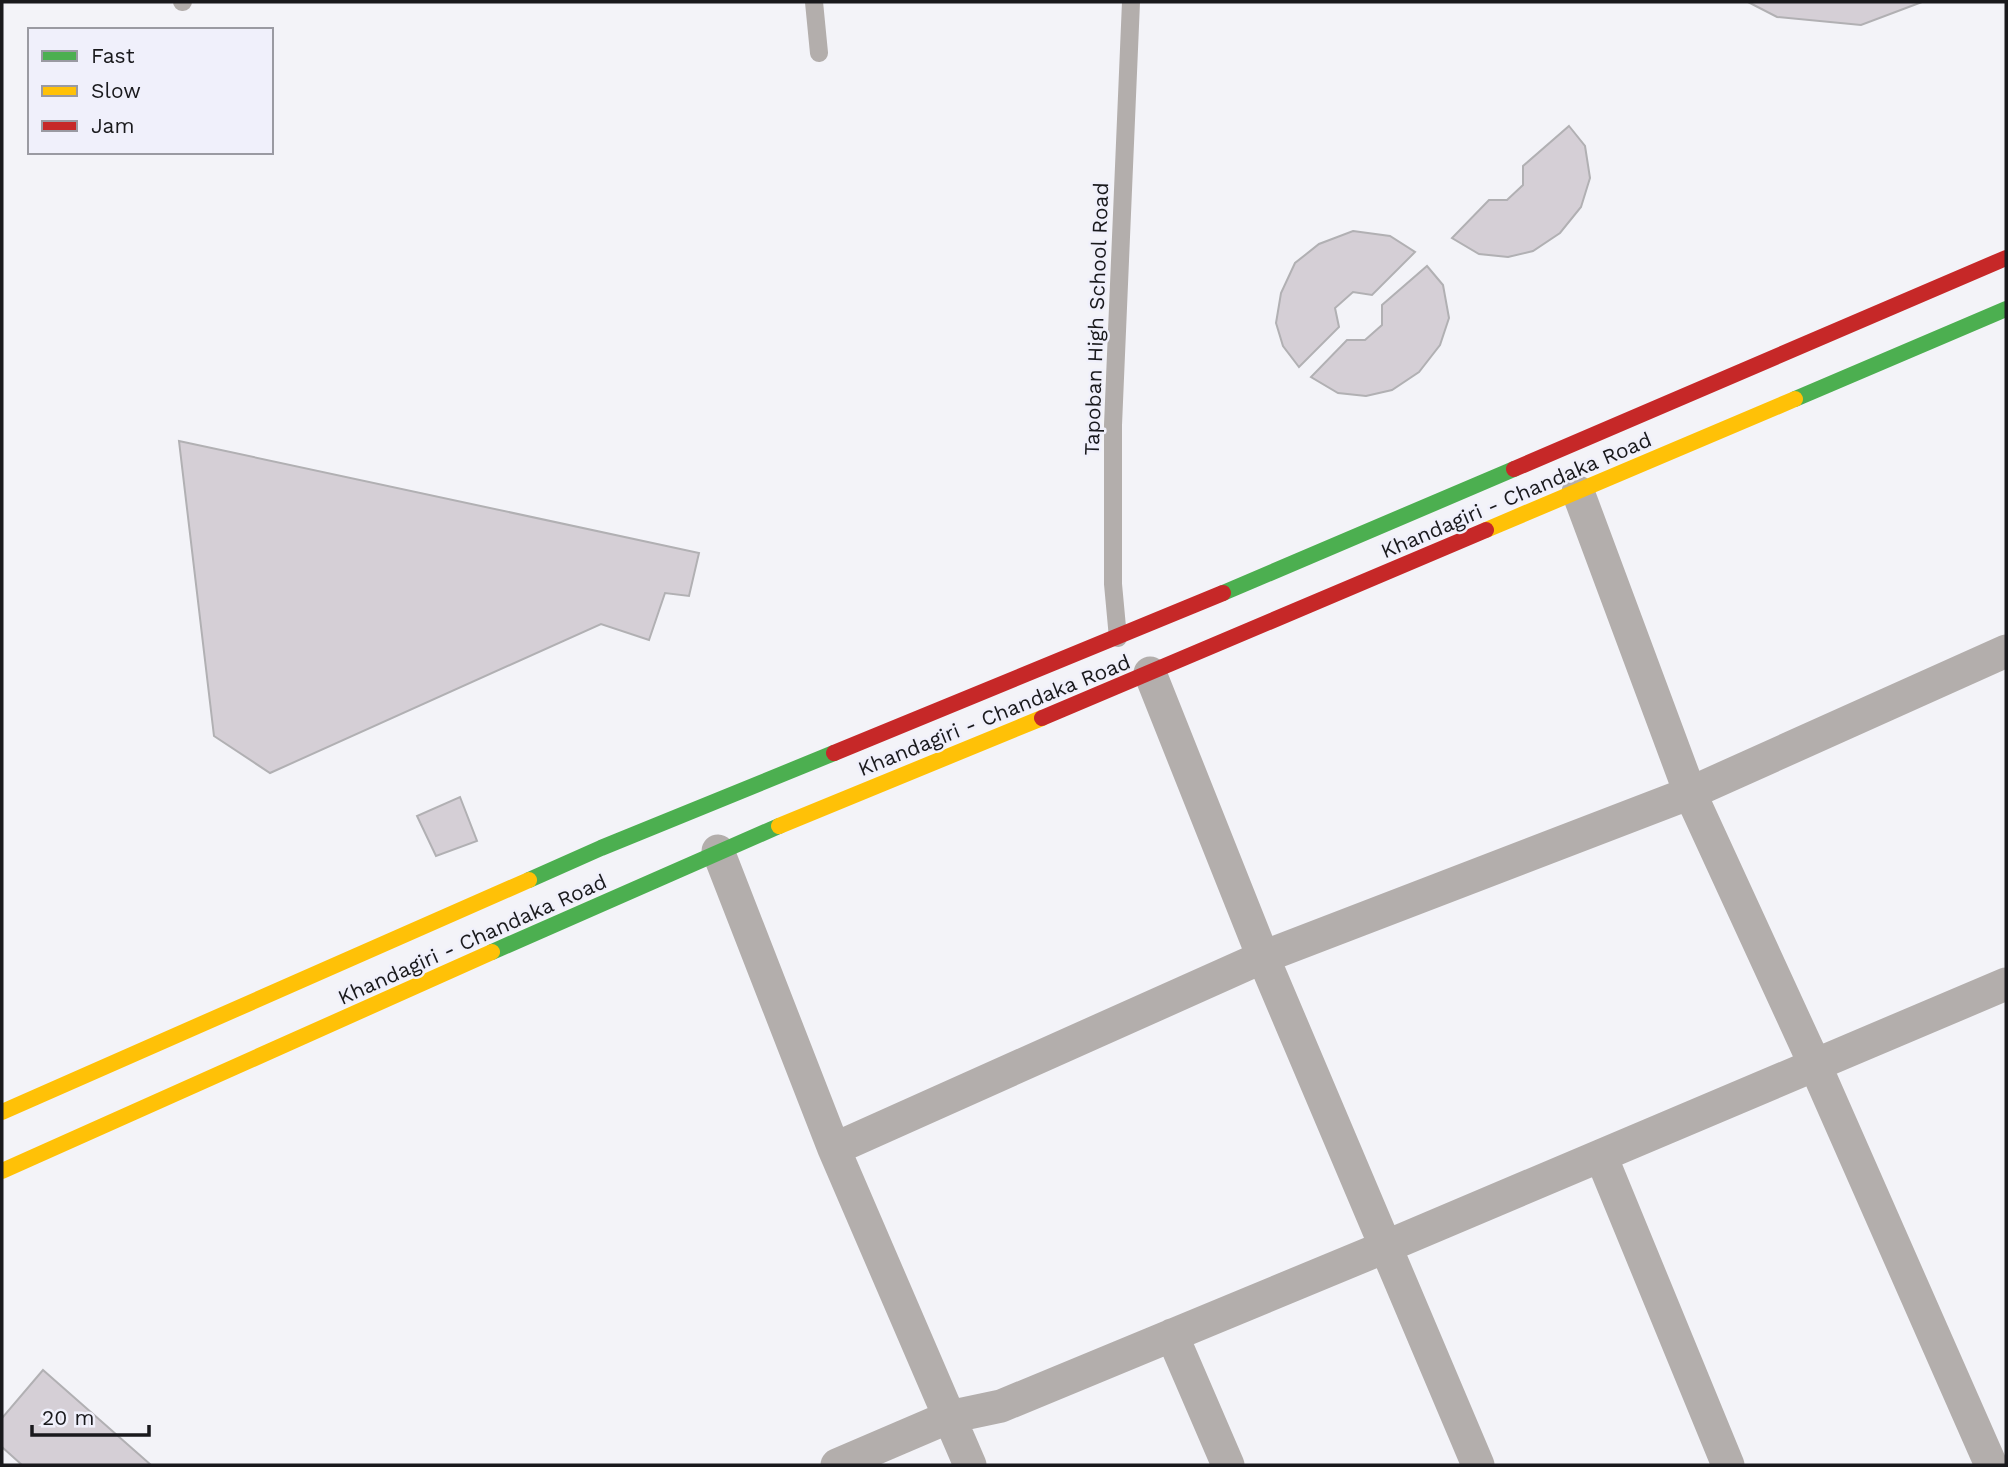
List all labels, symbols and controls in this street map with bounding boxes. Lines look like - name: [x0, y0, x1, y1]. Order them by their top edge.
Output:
- legend: [28, 28, 273, 154]
- text: Fast: [91, 43, 135, 68]
- text: Slow: [91, 78, 141, 103]
- text: Jam: [91, 113, 134, 138]
- street label: Tapoban High School Road: [1079, 182, 1113, 456]
- street label: Khandagiri - Chandaka Road: [1377, 427, 1655, 563]
- street label: Khandagiri - Chandaka Road: [854, 649, 1134, 781]
- street label: Khandagiri - Chandaka Road: [334, 868, 610, 1010]
- scale bar: [32, 1394, 149, 1438]
- text: 20 m: [42, 1405, 94, 1430]

